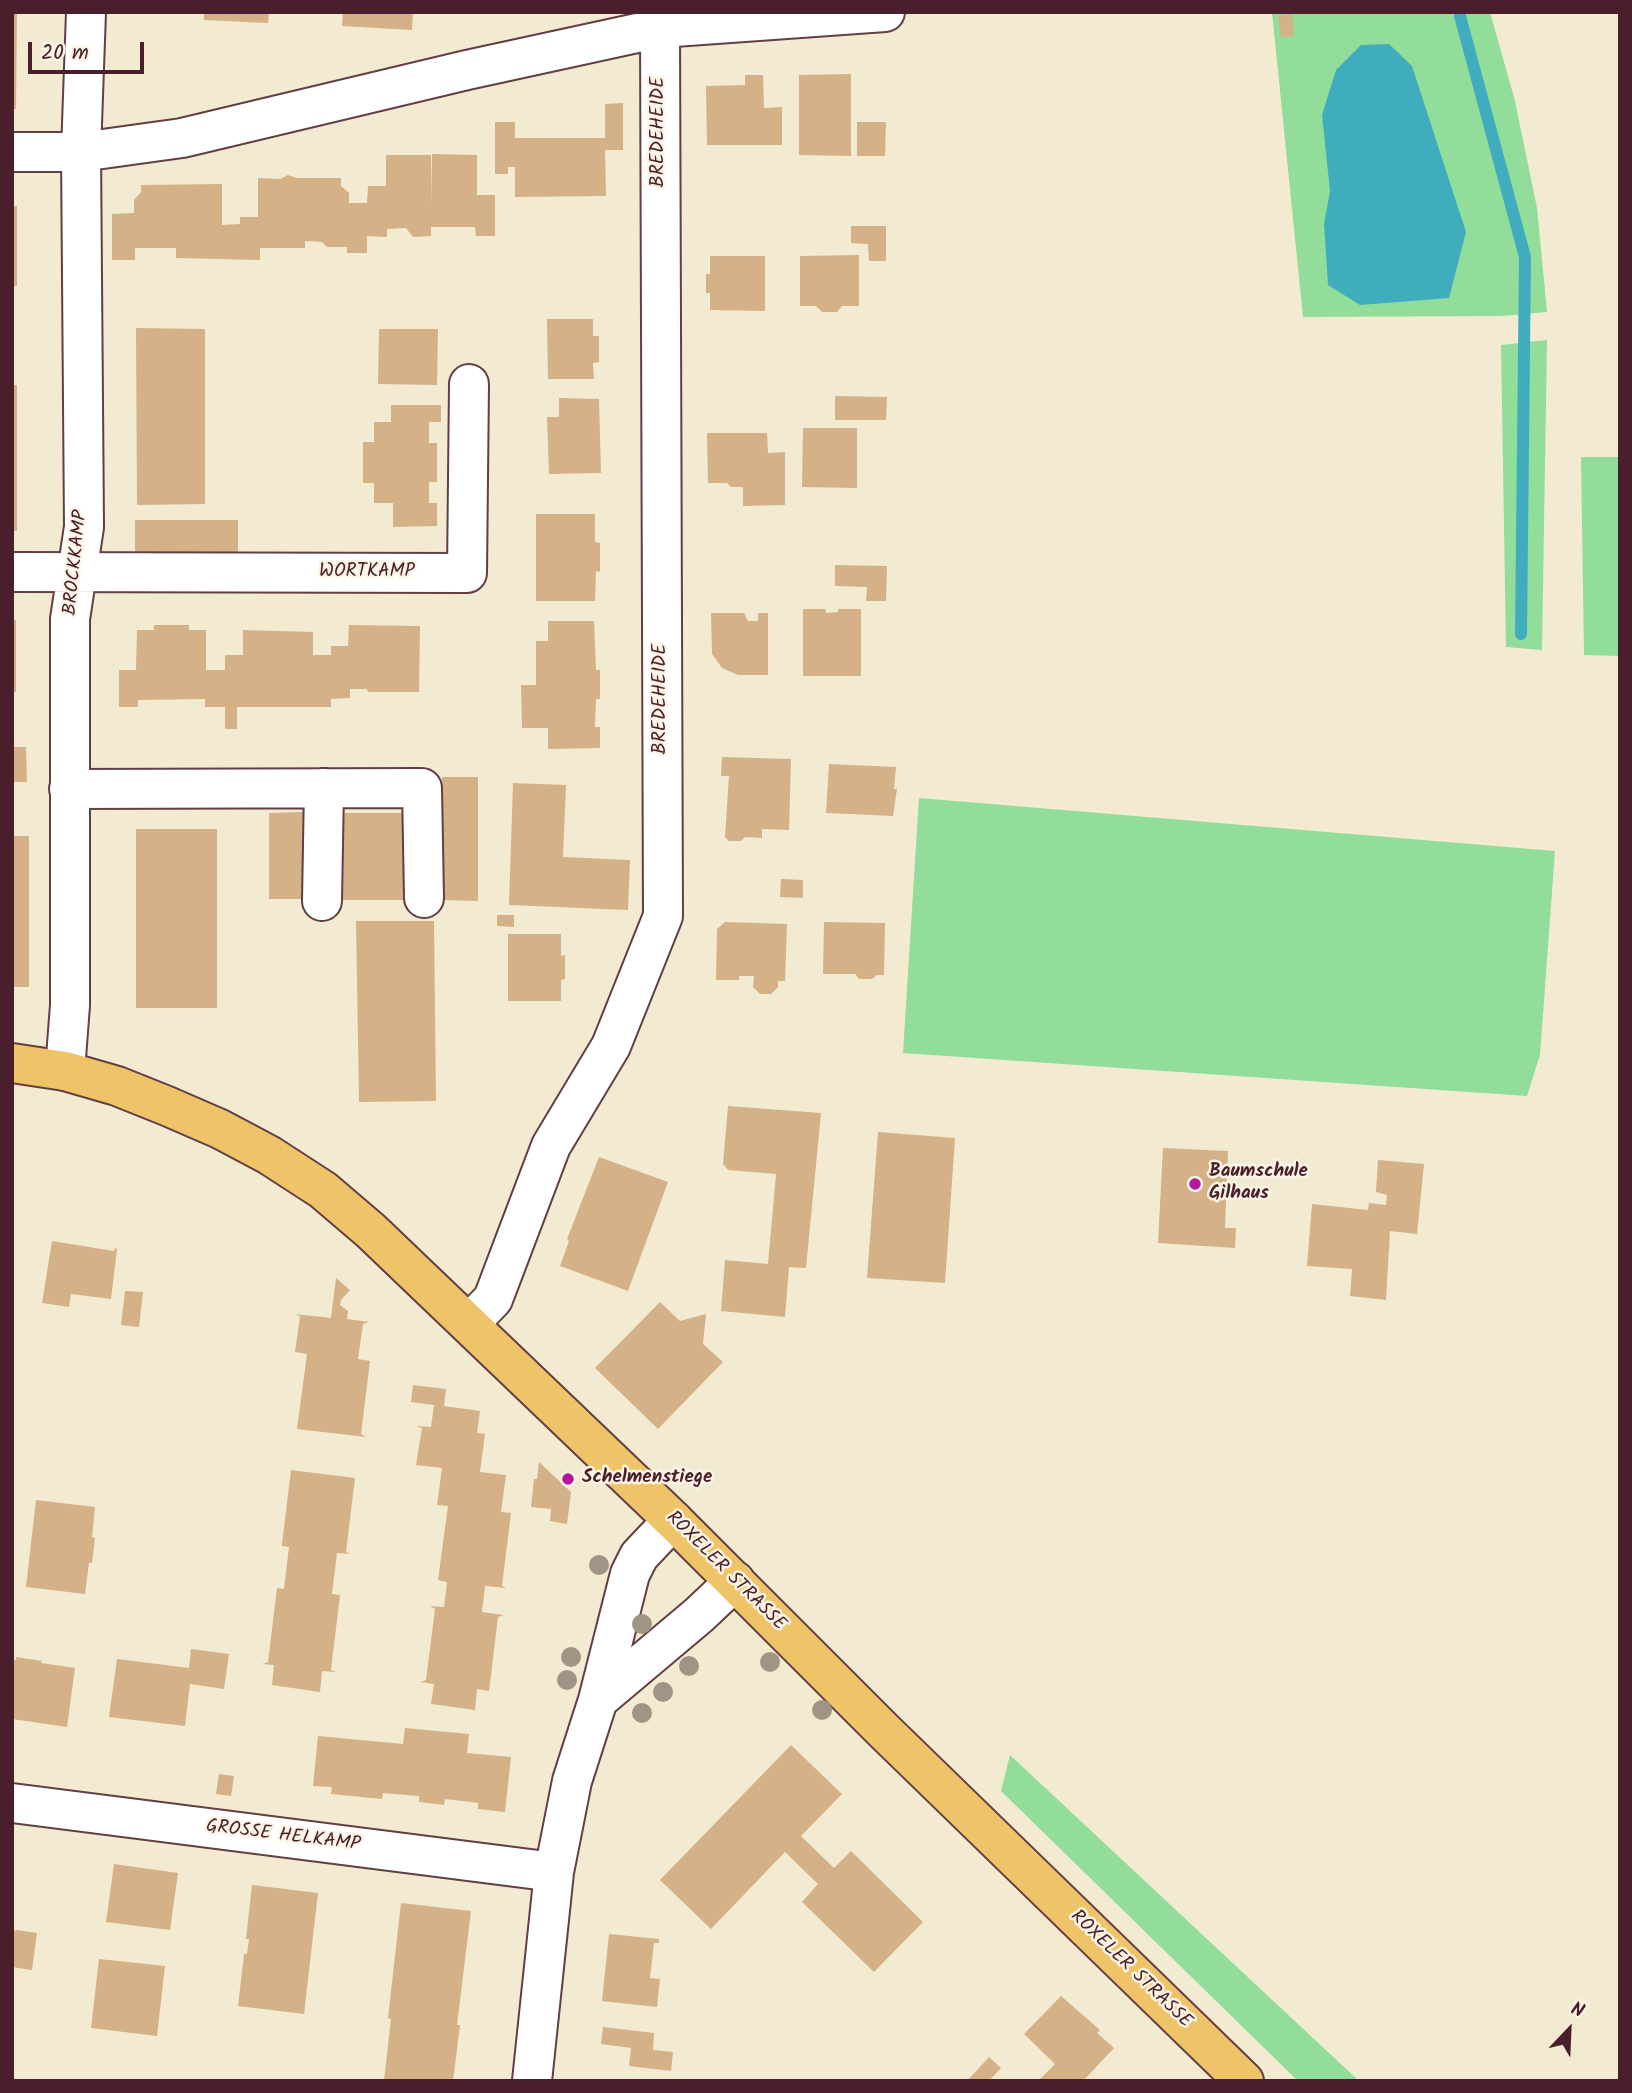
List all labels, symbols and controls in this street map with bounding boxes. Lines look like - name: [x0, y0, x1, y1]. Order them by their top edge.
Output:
- scale bar: [32, 28, 147, 72]
- text: 20 m: [41, 37, 89, 70]
- street label: BREDEHEIDE: [649, 77, 671, 187]
- street label: BROCKKAMP: [60, 509, 94, 617]
- street label: WORTKAMP: [319, 562, 415, 584]
- street label: BREDEHEIDE: [651, 644, 673, 754]
- place label: Baumschule Gilhaus: [1209, 1162, 1308, 1206]
- marker: Baumschule Gilhaus: [1187, 1176, 1203, 1192]
- place label: Schelmenstiege: [582, 1468, 712, 1490]
- marker: Schelmenstiege: [560, 1471, 576, 1487]
- street label: ROXELER STRASSE: [660, 1507, 790, 1637]
- street label: GROSSE HELKAMP: [204, 1816, 362, 1858]
- street label: ROXELER STRASSE: [1064, 1906, 1196, 2034]
- north arrow: [1534, 1995, 1604, 2065]
- text: N: [1566, 1995, 1589, 2027]

